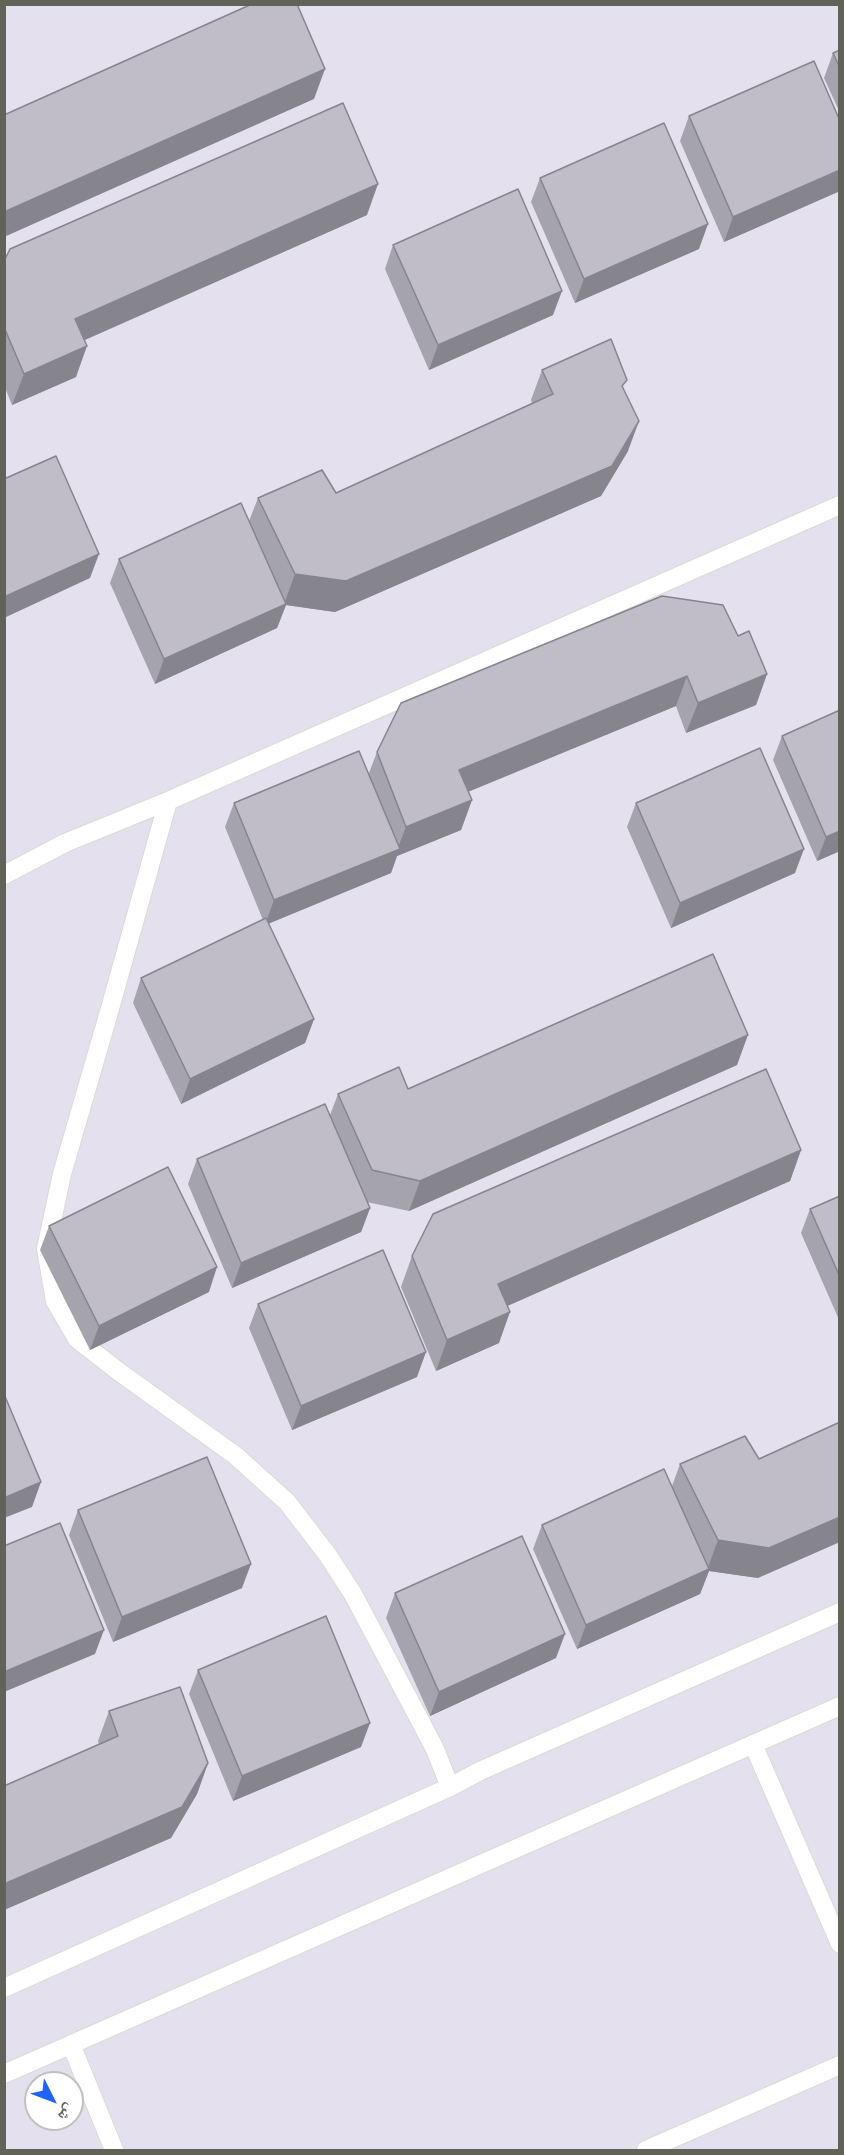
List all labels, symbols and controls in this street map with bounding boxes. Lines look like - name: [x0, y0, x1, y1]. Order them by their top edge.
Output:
- north arrow: [24, 2071, 84, 2131]
- text: ش: [54, 2099, 79, 2125]

